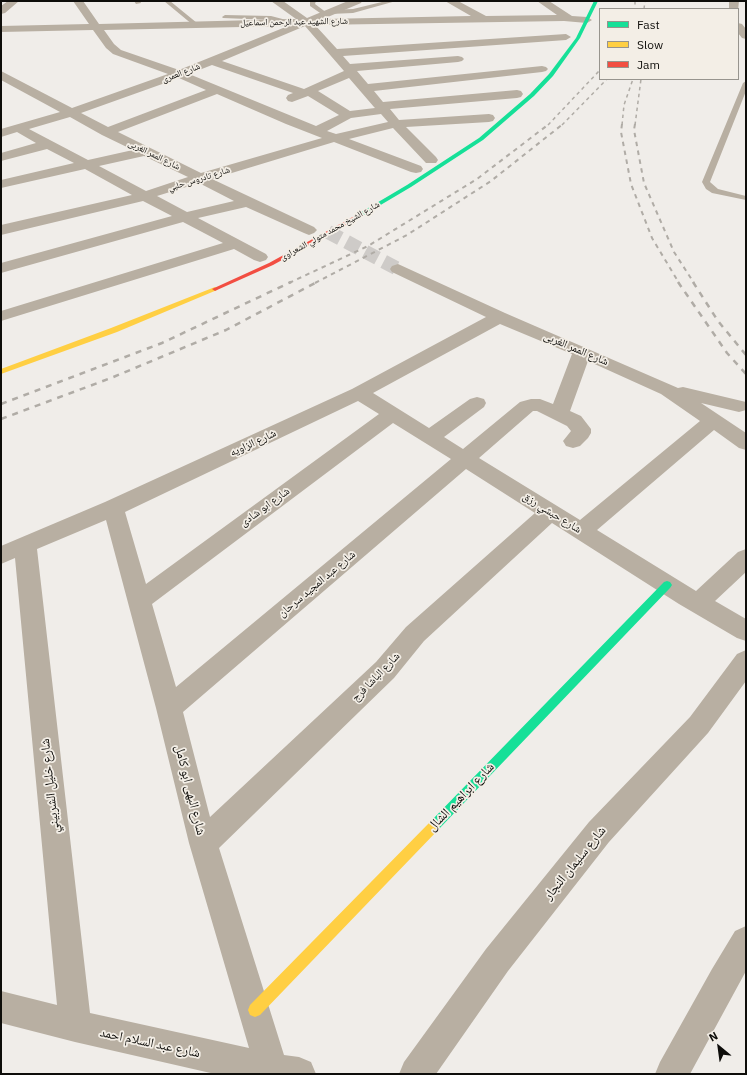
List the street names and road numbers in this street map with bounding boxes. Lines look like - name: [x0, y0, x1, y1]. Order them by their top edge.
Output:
- street label: شارع الشهيد عبد الرحمن اسماعيل: [240, 16, 348, 28]
- street label: شارع العمرى: [160, 61, 202, 85]
- street label: شارع الممر الغربى: [126, 138, 182, 172]
- street label: شارع تادروس حلبي: [167, 164, 231, 194]
- street label: شارع الشيخ محمد متولي الشعراوى: [278, 199, 382, 263]
- street label: شارع الممر الغربى: [542, 329, 610, 369]
- street label: شارع الزاويه: [228, 427, 278, 459]
- street label: شارع ابو شادى: [238, 485, 292, 529]
- street label: شارع حبشي رزق: [520, 490, 584, 536]
- street label: شارع عبد المجيد سرحان: [276, 548, 358, 620]
- street label: شارع الباشا فرج: [349, 650, 403, 704]
- street label: شارع خليل الشربيني: [37, 738, 63, 834]
- street label: شارع البهى ابو كامل: [171, 743, 209, 837]
- street label: شارع ابراهيم الشال: [424, 759, 498, 835]
- street label: شارع سليمان النجار: [541, 823, 609, 903]
- street label: شارع عبد السلام احمد: [98, 1025, 202, 1061]

